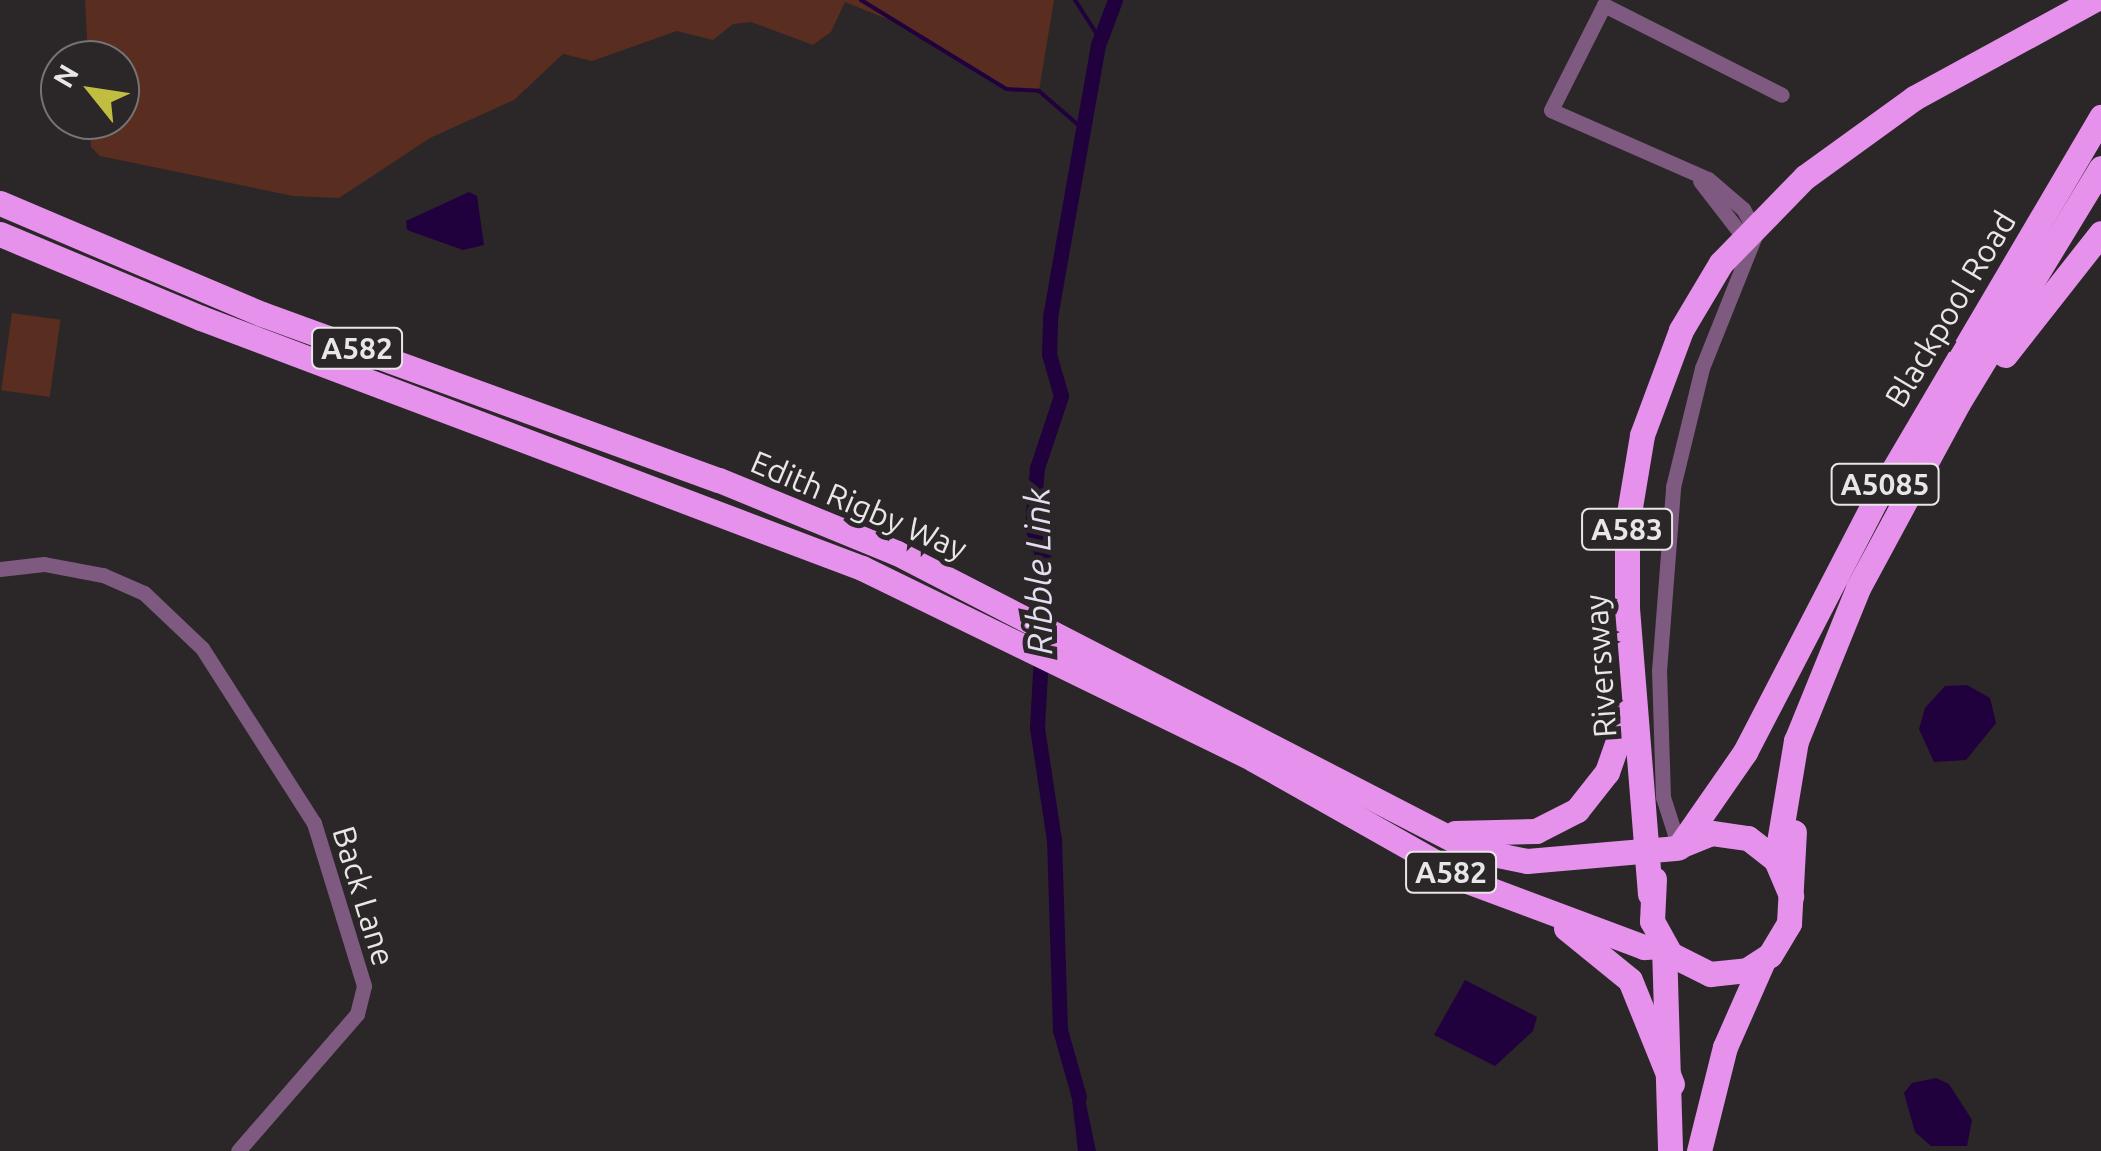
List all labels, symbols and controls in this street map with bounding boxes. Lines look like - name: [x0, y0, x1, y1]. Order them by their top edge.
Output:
- north arrow: [40, 40, 140, 140]
- text: N: [47, 59, 84, 93]
- street label: Blackpool Road: [1876, 204, 2024, 414]
- road number: A582: [310, 323, 404, 373]
- street label: Edith Rigby Way: [745, 442, 973, 568]
- road number: A5085: [1830, 459, 1940, 509]
- water label: Ribble Link: [1016, 487, 1060, 655]
- road number: A583: [1580, 504, 1674, 554]
- street label: Riversway: [1576, 593, 1624, 739]
- street label: Back Lane: [325, 822, 403, 970]
- road number: A582: [1404, 847, 1498, 897]

